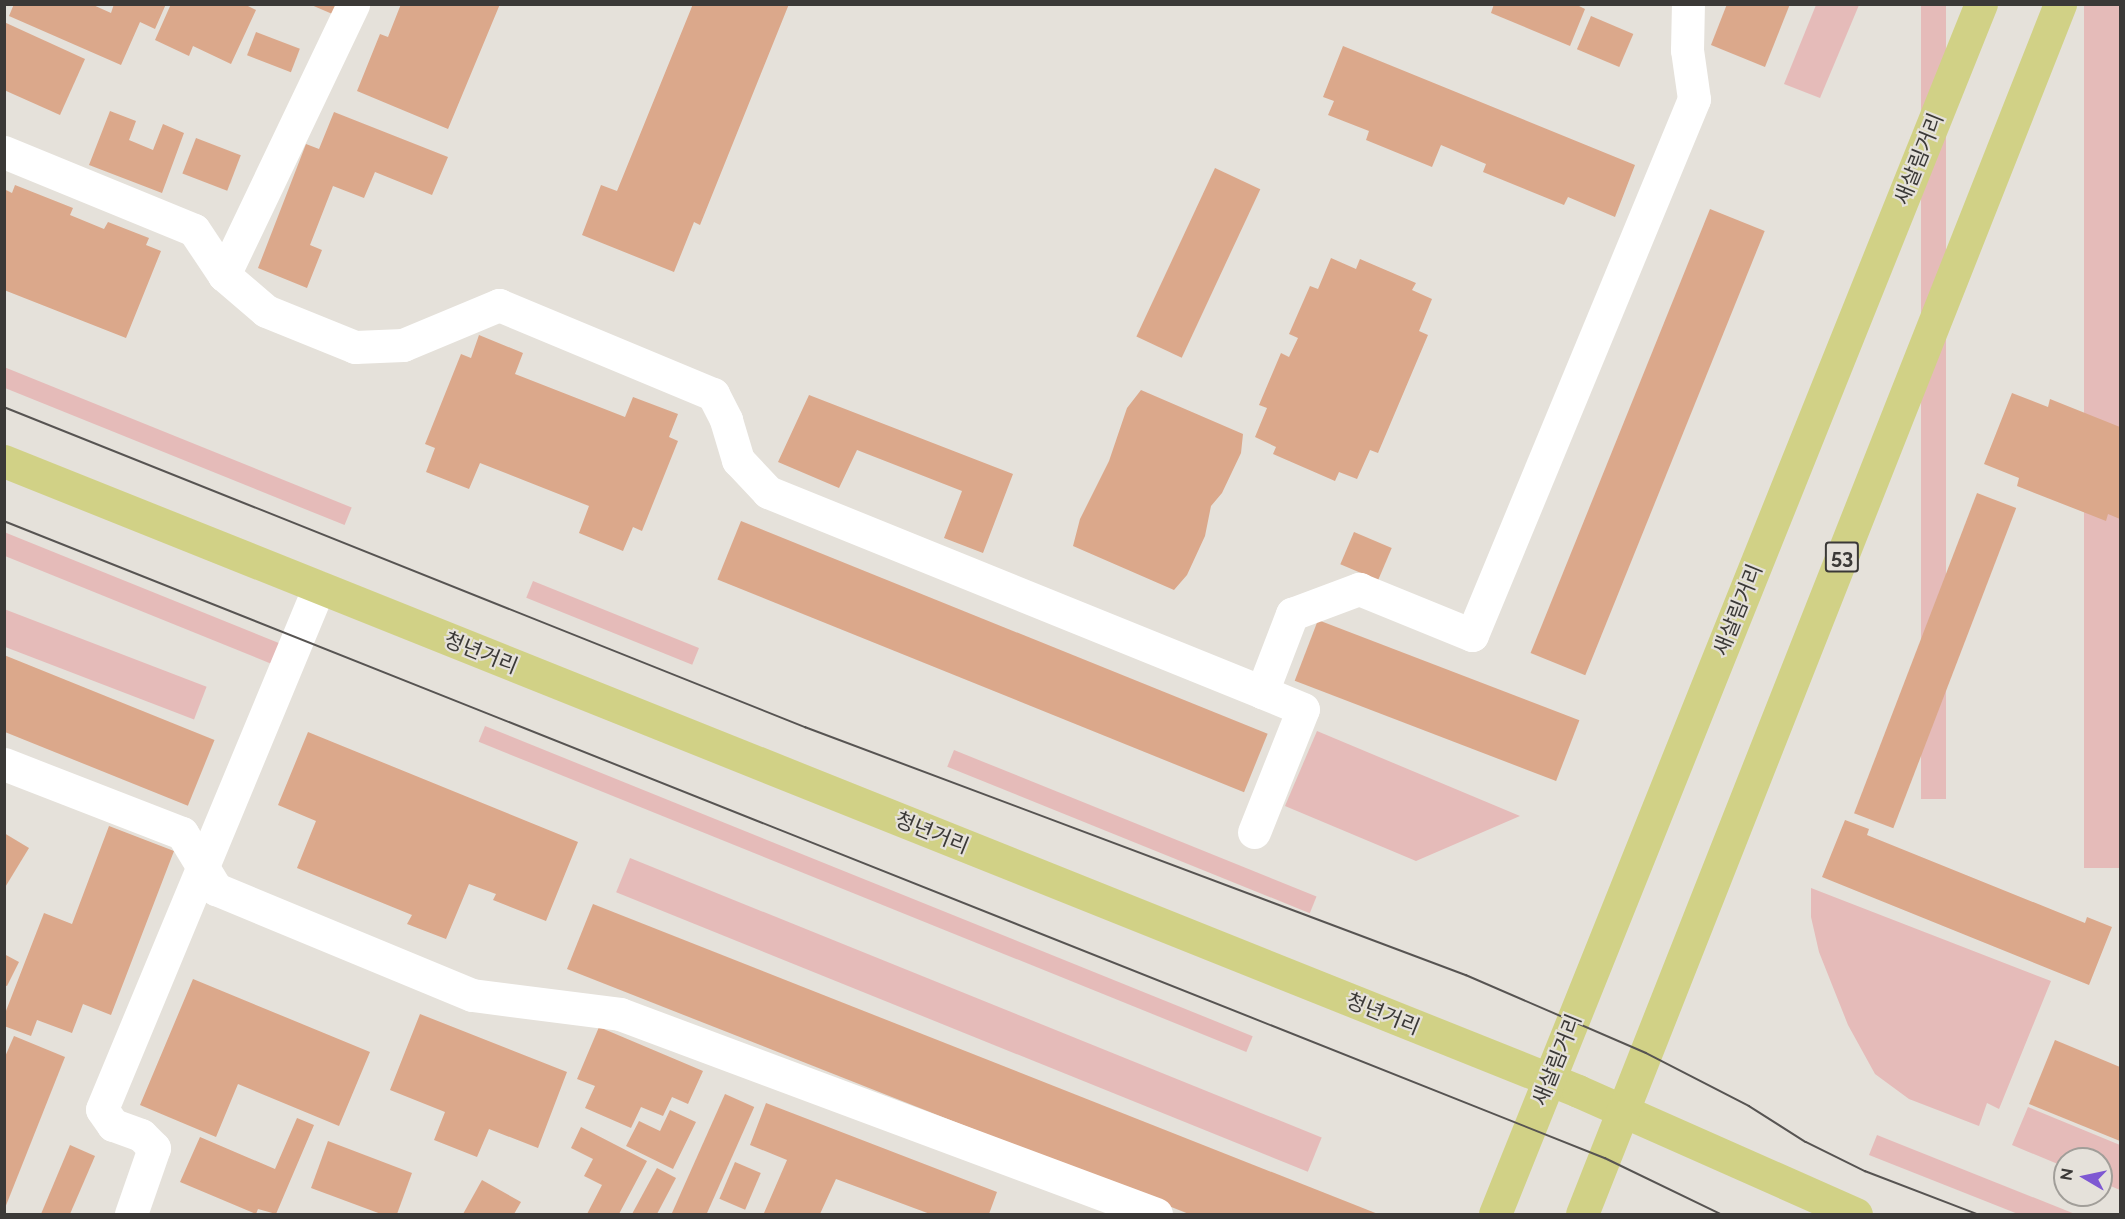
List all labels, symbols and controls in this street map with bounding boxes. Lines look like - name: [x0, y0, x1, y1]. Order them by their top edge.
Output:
- street label: 새살림거리: [1889, 109, 1949, 209]
- road number: 53: [1824, 540, 1860, 574]
- street label: 새살림거리: [1708, 560, 1768, 660]
- street label: 청년거리: [440, 627, 522, 679]
- street label: 청년거리: [891, 807, 973, 859]
- street label: 청년거리: [1342, 988, 1424, 1040]
- street label: 새살림거리: [1527, 1010, 1587, 1110]
- north arrow: [2053, 1147, 2113, 1207]
- text: N: [2056, 1167, 2077, 1182]

